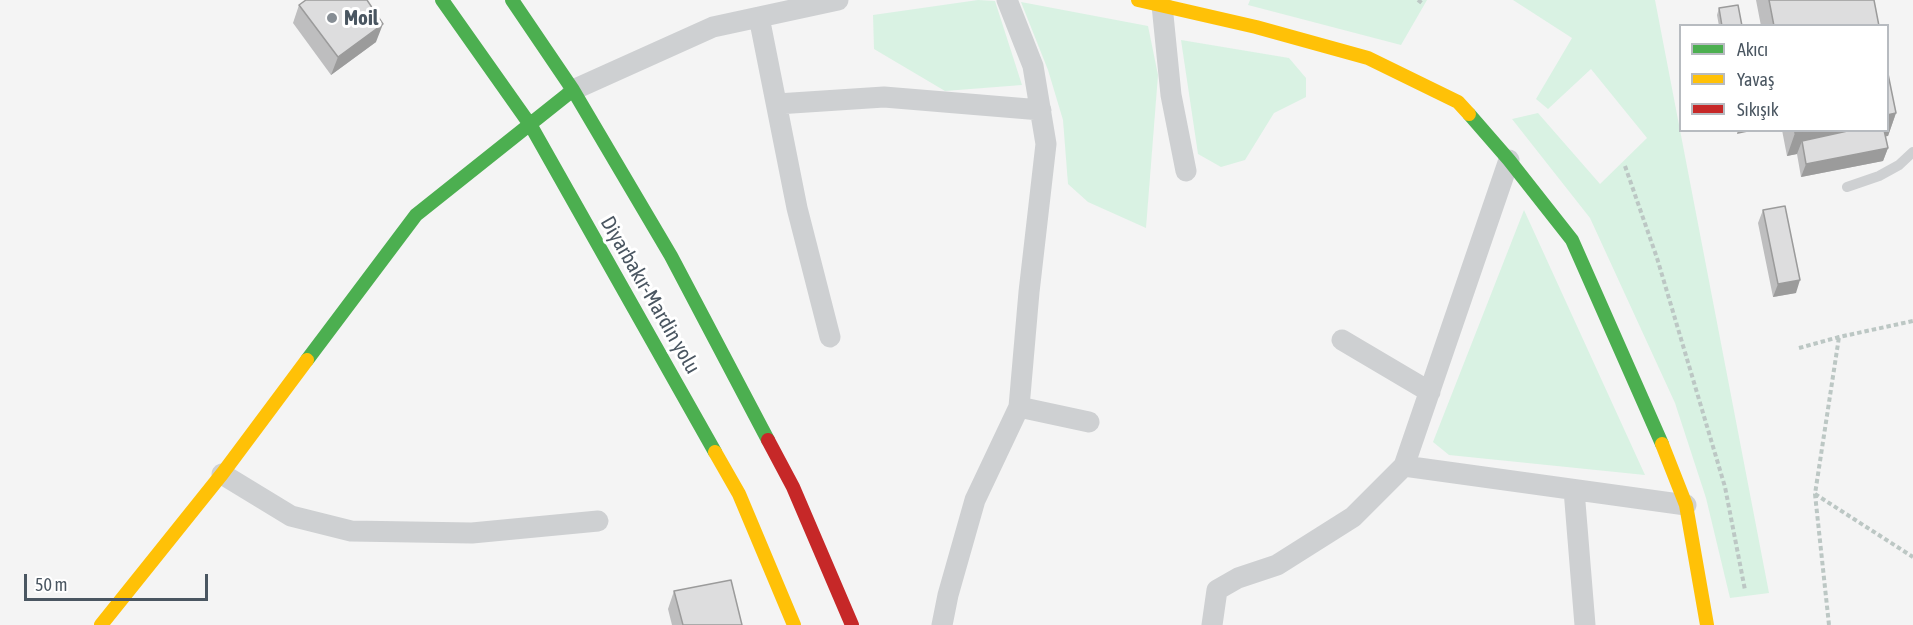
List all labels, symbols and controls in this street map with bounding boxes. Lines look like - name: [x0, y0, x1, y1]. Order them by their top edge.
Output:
- place label: Moil: [344, 5, 378, 31]
- marker: Moil: [325, 11, 339, 25]
- legend: [1679, 24, 1889, 132]
- text: Akıcı: [1737, 39, 1768, 60]
- text: Yavaş: [1737, 69, 1774, 90]
- text: Sıkışık: [1737, 99, 1779, 120]
- street label: Diyarbakır-Mardin yolu: [595, 212, 705, 378]
- scale bar: [27, 562, 212, 600]
- text: 50 m: [35, 574, 67, 595]

